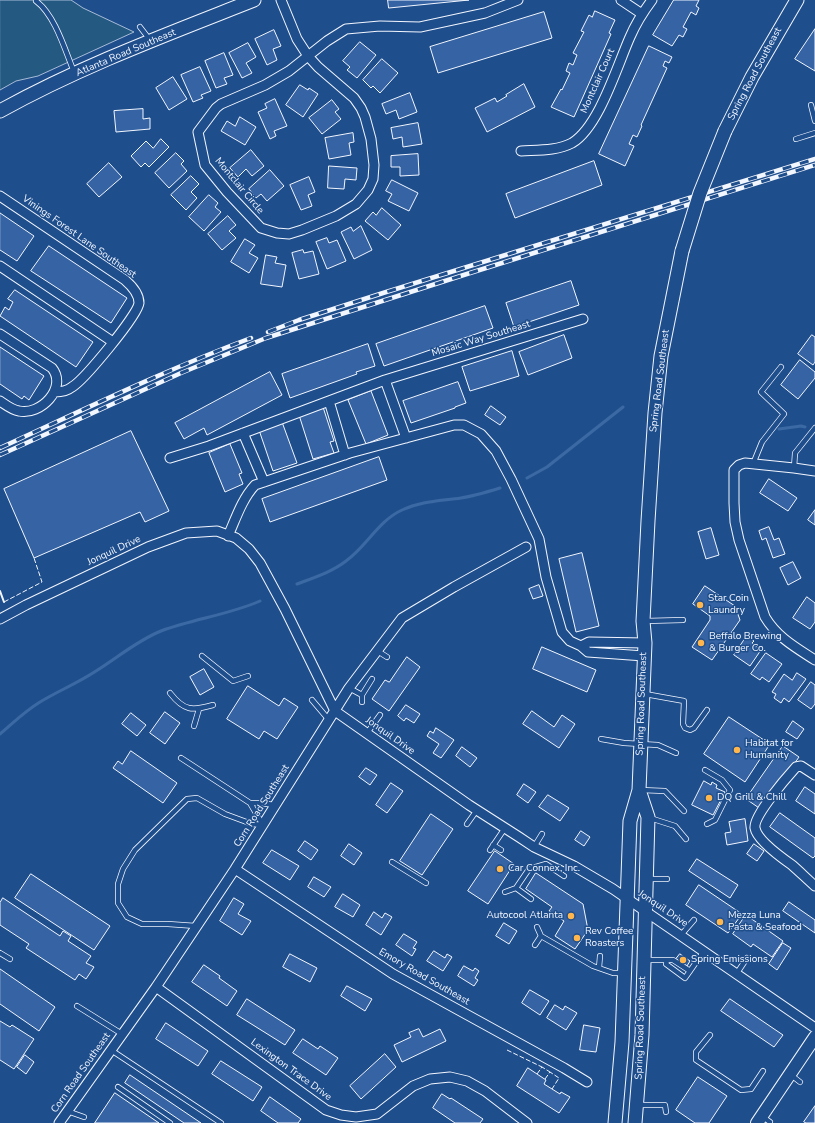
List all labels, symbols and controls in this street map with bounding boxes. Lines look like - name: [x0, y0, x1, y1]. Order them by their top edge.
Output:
- street label: Spring Road Southeast: [725, 26, 785, 122]
- street label: Atlanta Road Southeast: [74, 27, 178, 79]
- street label: Montclair Court: [578, 47, 618, 115]
- street label: Montclair Circle: [212, 155, 266, 217]
- street label: Vinings Forest Lane Southeast: [20, 193, 138, 281]
- street label: Mosaic Way Southeast: [430, 318, 532, 360]
- street label: Spring Road Southeast: [648, 329, 672, 433]
- street label: Jonquil Drive: [85, 533, 143, 569]
- place label: Star Coin Laundry: [708, 593, 749, 616]
- marker: Star Coin Laundry: [695, 600, 705, 610]
- place label: Beffalo Brewing & Burger Co.: [709, 631, 782, 654]
- marker: Beffalo Brewing & Burger Co.: [696, 638, 706, 648]
- street label: Spring Road Southeast: [634, 652, 650, 756]
- street label: Jonquil Drive: [363, 715, 417, 757]
- place label: Habitat for Humanity: [745, 738, 793, 762]
- marker: Habitat for Humanity: [732, 745, 742, 755]
- street label: Corn Road Southeast: [232, 763, 292, 849]
- place label: DQ Grill & Chill: [717, 792, 786, 804]
- marker: DQ Grill & Chill: [704, 793, 714, 803]
- place label: Car Connex, Inc.: [508, 863, 580, 875]
- marker: Car Connex, Inc.: [495, 864, 505, 874]
- street label: Jonquil Drive: [636, 888, 690, 930]
- place label: Autocool Atlanta: [487, 910, 563, 922]
- place label: Mezza Luna Pasta & Seafood: [728, 910, 802, 934]
- marker: Autocool Atlanta: [566, 911, 576, 921]
- marker: Mezza Luna Pasta & Seafood: [715, 917, 725, 927]
- place label: Rev Coffee Roasters: [585, 926, 633, 950]
- marker: Rev Coffee Roasters: [572, 933, 582, 943]
- street label: Emory Road Southeast: [377, 946, 471, 1008]
- place label: Spring Emissions: [691, 954, 768, 966]
- marker: Spring Emissions: [678, 955, 688, 965]
- street label: Spring Road Southeast: [633, 976, 649, 1080]
- street label: Corn Road Southeast: [49, 1031, 113, 1115]
- street label: Lexington Trace Drive: [248, 1037, 334, 1103]

